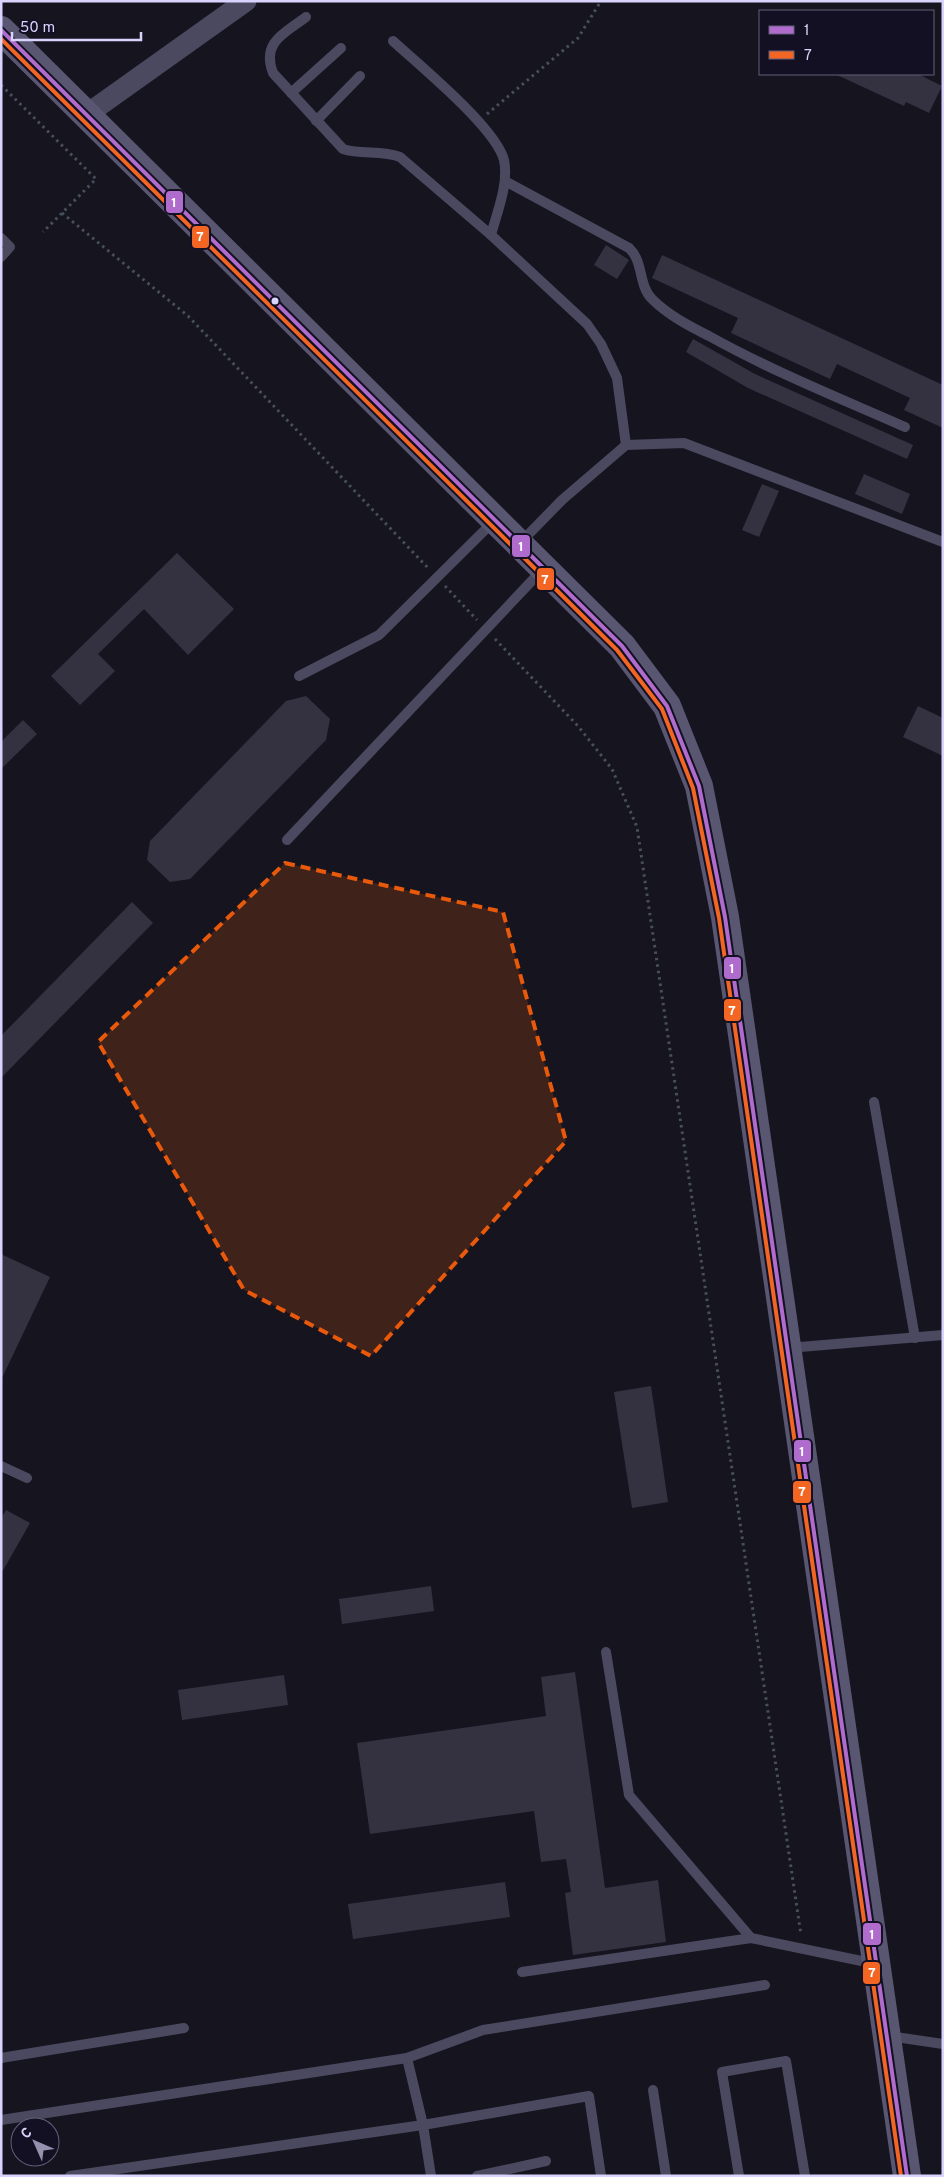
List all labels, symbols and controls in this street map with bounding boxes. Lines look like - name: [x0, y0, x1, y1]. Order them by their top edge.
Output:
- scale bar: [12, 10, 141, 42]
- legend: [759, 10, 934, 75]
- text: 50 m: [20, 19, 55, 38]
- text: 1: [804, 22, 810, 41]
- text: 7: [804, 47, 812, 66]
- line badge: 1: [165, 190, 184, 214]
- text: 1: [171, 195, 177, 212]
- line badge: 7: [191, 225, 210, 249]
- text: 7: [196, 229, 204, 246]
- unlabelled marker: [270, 296, 280, 306]
- line badge: 1: [511, 534, 531, 558]
- text: 1: [518, 539, 524, 556]
- line badge: 7: [536, 567, 555, 591]
- text: 7: [541, 572, 549, 589]
- line badge: 1: [723, 956, 742, 980]
- text: 1: [729, 961, 735, 978]
- line badge: 7: [723, 998, 742, 1022]
- text: 7: [728, 1003, 736, 1020]
- line badge: 1: [793, 1439, 812, 1463]
- text: 1: [799, 1444, 805, 1461]
- line badge: 7: [792, 1480, 812, 1504]
- text: 7: [798, 1484, 806, 1501]
- line badge: 1: [862, 1922, 882, 1946]
- text: 1: [869, 1927, 875, 1944]
- line badge: 7: [862, 1961, 881, 1985]
- text: 7: [868, 1965, 876, 1982]
- north arrow: [10, 2117, 60, 2167]
- text: С: [18, 2125, 36, 2143]

